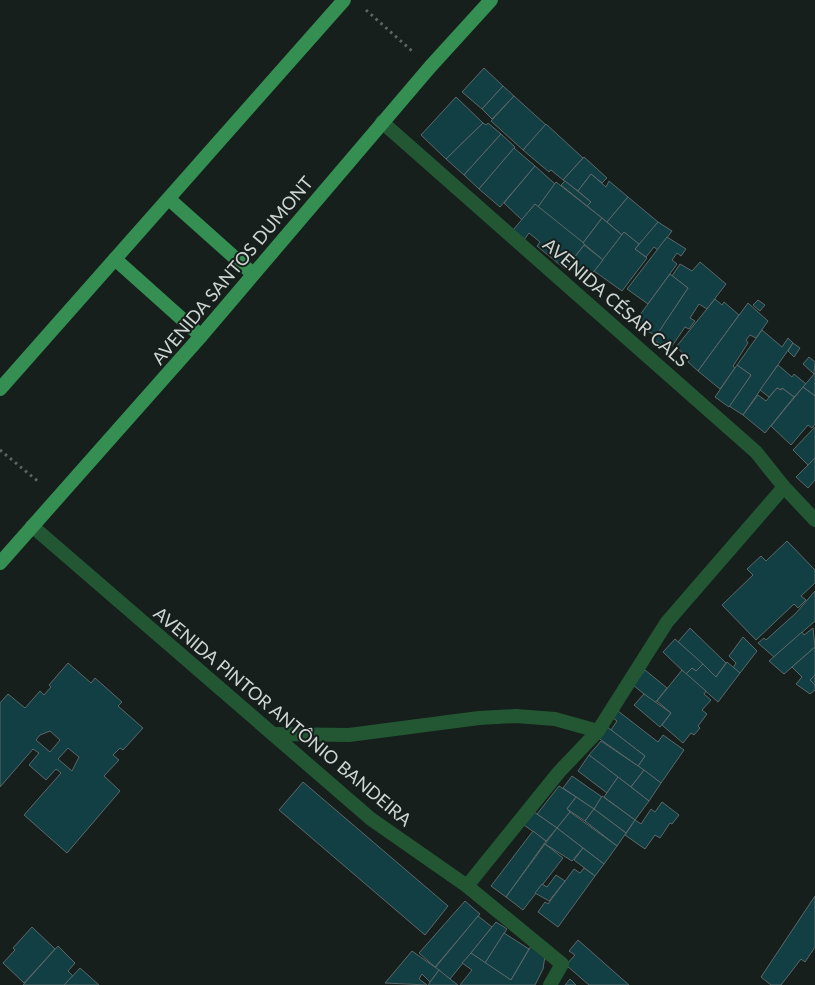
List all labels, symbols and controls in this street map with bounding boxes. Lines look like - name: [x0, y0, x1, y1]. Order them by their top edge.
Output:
- street label: AVENIDA SANTOS DUMONT: [147, 171, 317, 369]
- street label: AVENIDA CÉSAR CALS: [539, 233, 693, 371]
- street label: AVENIDA PINTOR ANTÔNIO BANDEIRA: [150, 602, 417, 831]

